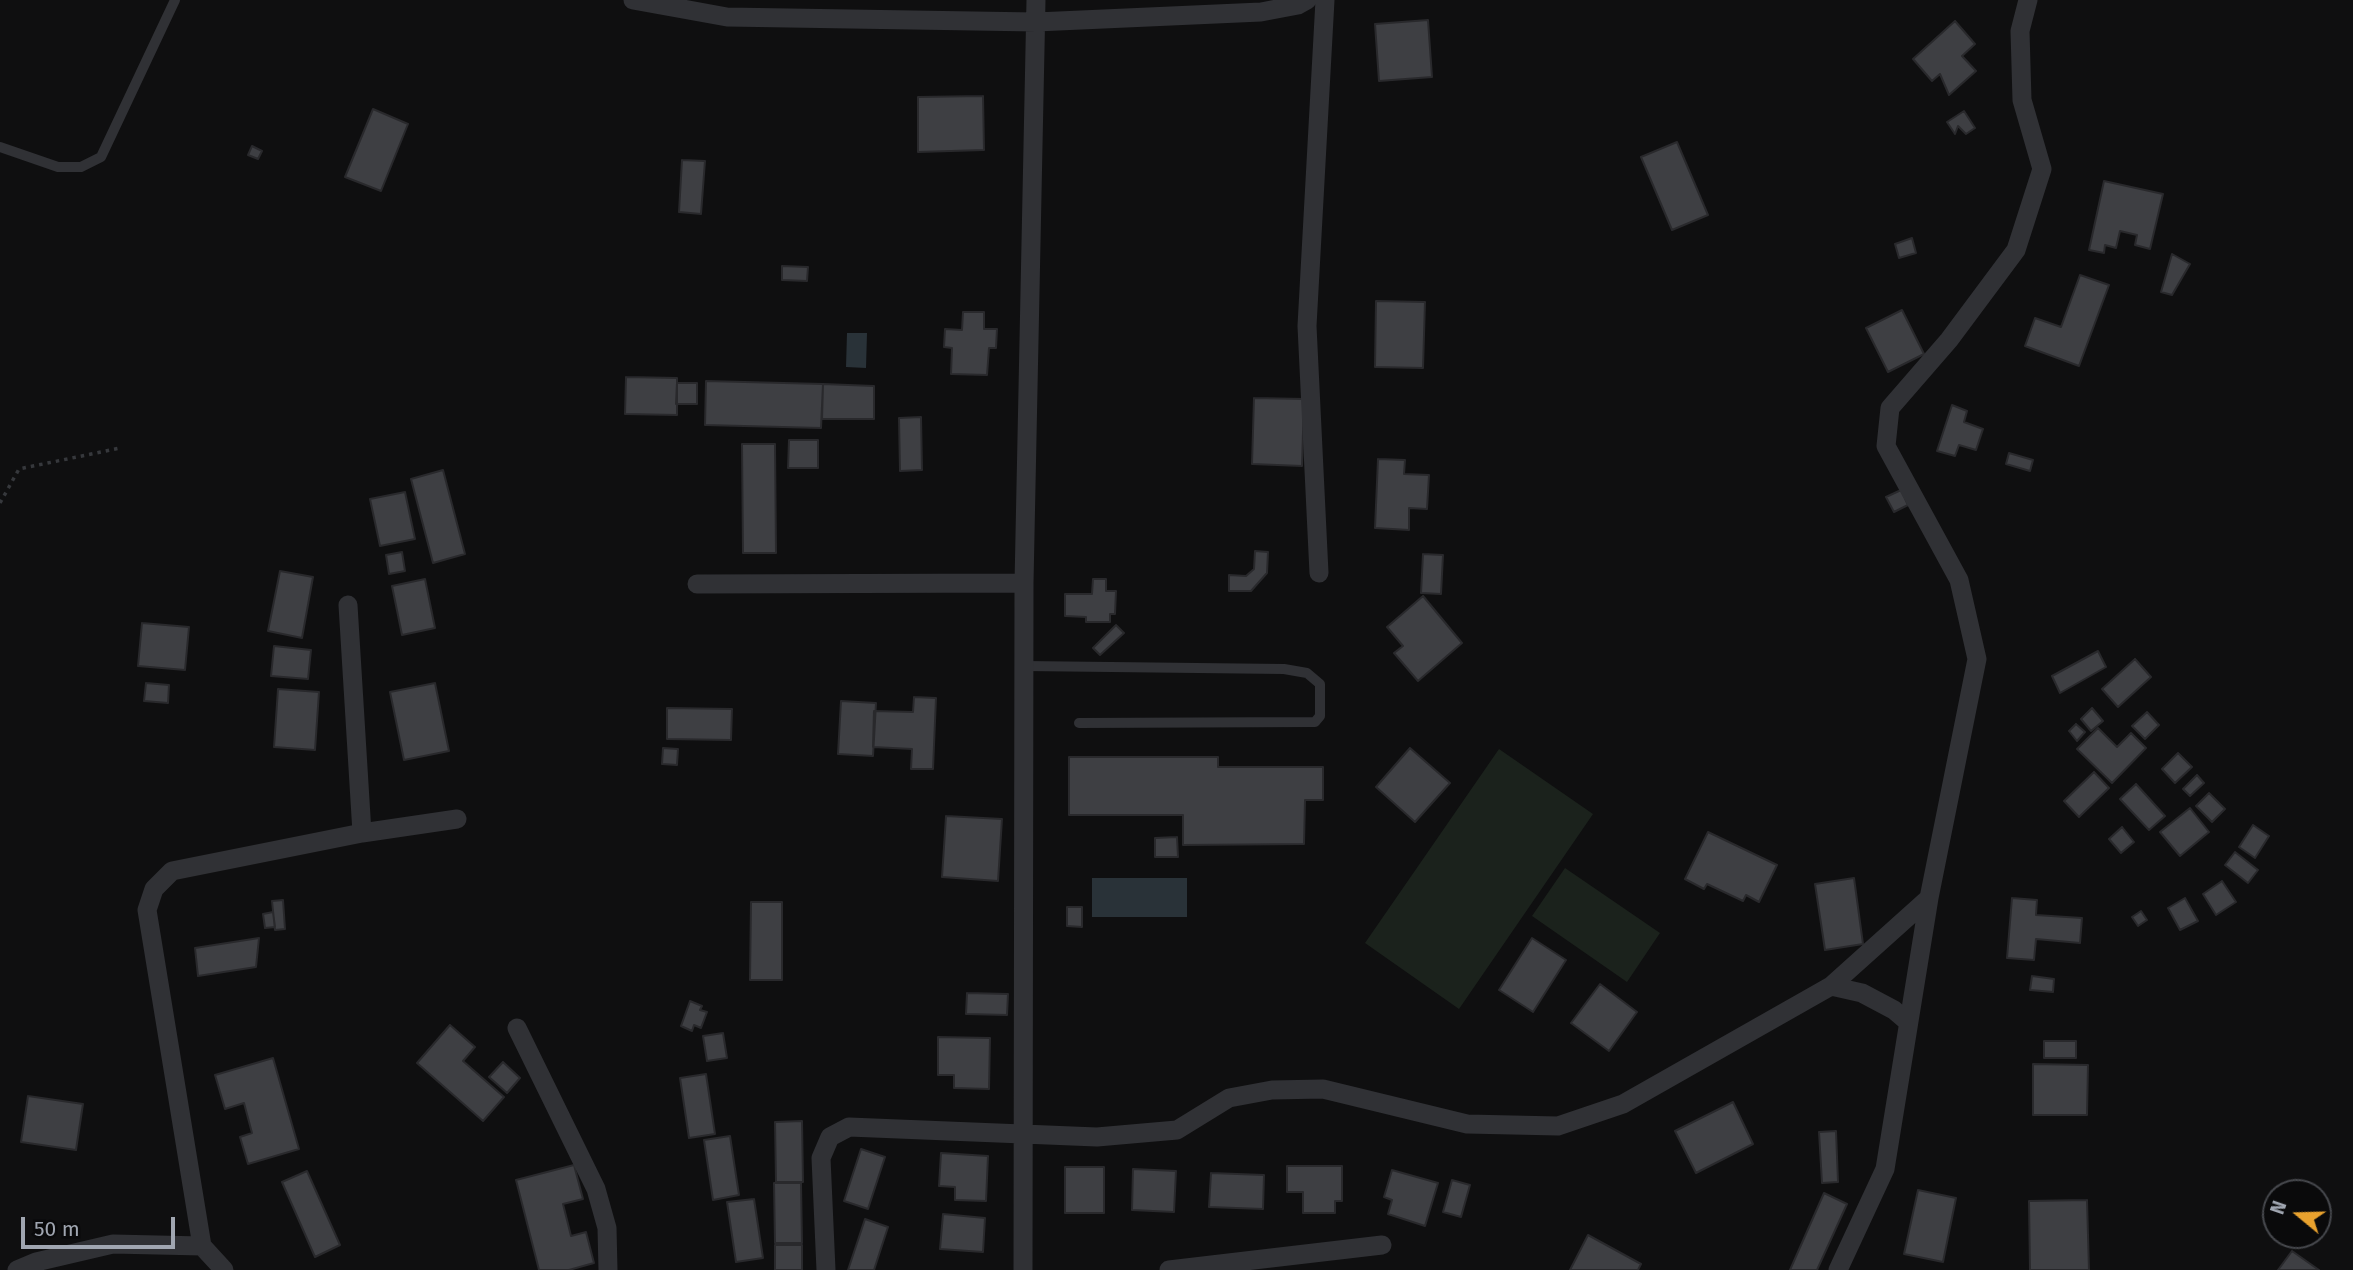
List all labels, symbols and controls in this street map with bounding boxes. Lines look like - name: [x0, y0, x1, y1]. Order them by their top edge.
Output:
- north arrow: [2262, 1179, 2332, 1249]
- text: N: [2266, 1198, 2291, 1217]
- scale bar: [24, 1204, 178, 1248]
- text: 50 m: [34, 1216, 80, 1242]

